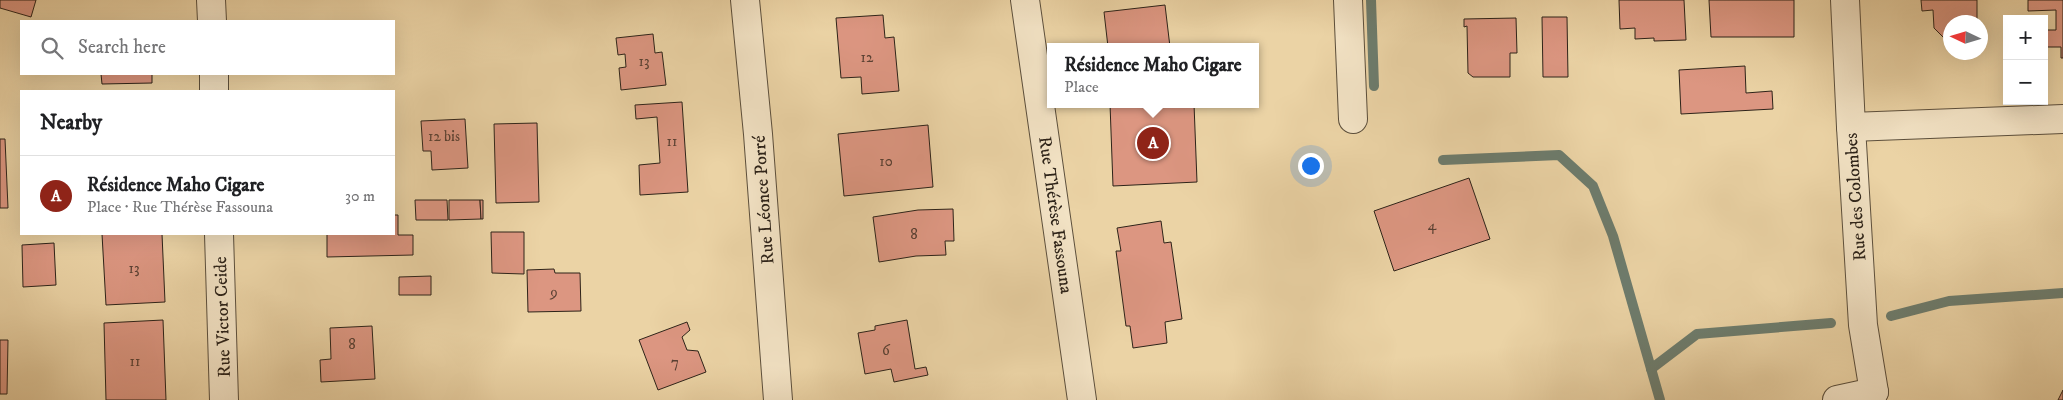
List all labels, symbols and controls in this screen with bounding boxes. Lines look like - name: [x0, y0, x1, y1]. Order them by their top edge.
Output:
- north arrow: [1943, 15, 1988, 60]
- map controls: [2003, 15, 2048, 105]
- button: +: [2003, 15, 2048, 60]
- search box: [20, 20, 395, 75]
- icon: search: [38, 34, 66, 62]
- text: Search here: [78, 36, 166, 59]
- popup: [1047, 43, 1259, 108]
- house number: 12: [861, 48, 874, 67]
- house number: 13: [638, 52, 650, 71]
- text: Résidence Maho Cigare: [1064, 54, 1242, 77]
- button: −: [2003, 60, 2048, 105]
- text: Place: [1064, 77, 1099, 97]
- text: Nearby: [40, 110, 102, 136]
- pin: A: [1137, 124, 1169, 162]
- house number: 12 bis: [428, 127, 460, 146]
- house number: 11: [666, 132, 678, 151]
- street label: Rue des Colombes: [1841, 132, 1871, 262]
- street label: Rue Léonce Porré: [748, 134, 779, 265]
- street label: Rue Thérèse Fassouna: [1033, 135, 1077, 296]
- house number: 10: [879, 152, 893, 171]
- your location: [1298, 153, 1324, 179]
- text: Résidence Maho Cigare: [87, 174, 264, 197]
- text: A: [51, 186, 61, 206]
- text: 30 m: [345, 186, 375, 206]
- text: Place · Rue Thérèse Fassouna: [87, 197, 273, 217]
- house number: 4: [1428, 216, 1437, 235]
- house number: 8: [910, 225, 918, 244]
- street label: Rue Victor Ceide: [210, 256, 236, 378]
- house number: 13: [128, 259, 140, 278]
- house number: 9: [549, 283, 558, 302]
- house number: 8: [348, 335, 356, 354]
- house number: 6: [882, 341, 891, 360]
- house number: 11: [129, 352, 141, 371]
- house number: 7: [671, 353, 679, 372]

